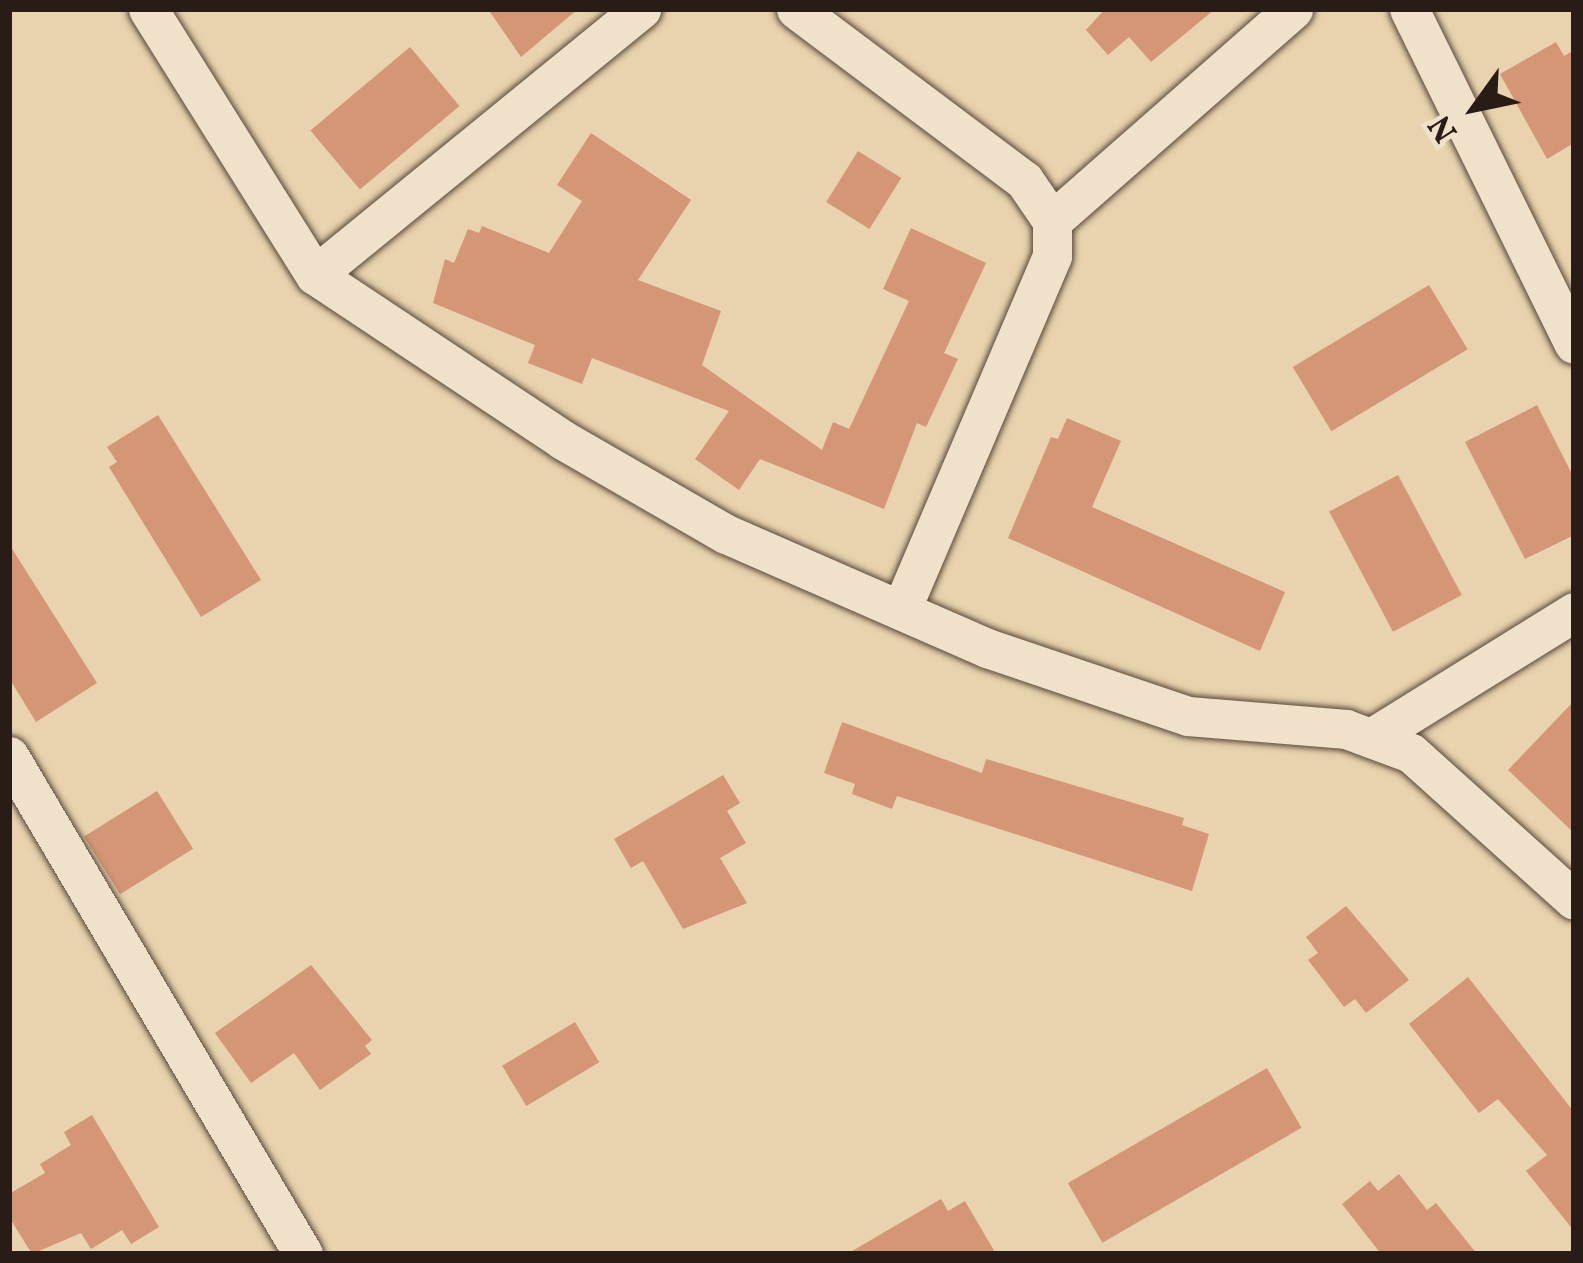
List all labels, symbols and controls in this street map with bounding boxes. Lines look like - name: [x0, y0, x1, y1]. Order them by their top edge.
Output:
- north arrow: [1415, 48, 1535, 168]
- text: N: [1419, 105, 1471, 150]

